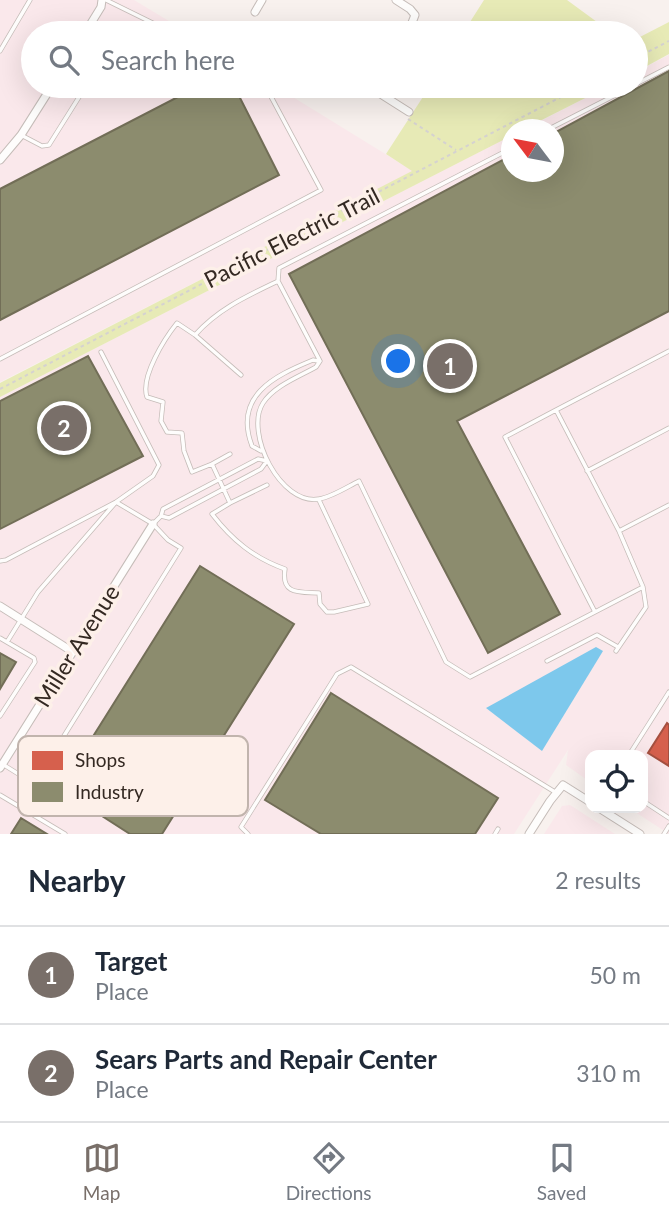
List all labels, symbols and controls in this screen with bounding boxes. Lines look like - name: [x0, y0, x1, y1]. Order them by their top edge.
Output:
- search box: [21, 21, 648, 98]
- icon: search: [45, 41, 83, 79]
- text: Search here: [101, 44, 235, 76]
- north arrow: [501, 119, 564, 182]
- street label: Pacific Electric Trail: [199, 181, 384, 293]
- pin: 1: [427, 340, 473, 392]
- your location: [381, 344, 415, 378]
- pin: 2: [41, 402, 87, 454]
- street label: Miller Avenue: [27, 579, 125, 712]
- legend: [18, 736, 248, 816]
- text: Shops: [75, 748, 125, 771]
- map controls: [585, 750, 648, 813]
- button: locate: [585, 750, 648, 813]
- text: Industry: [75, 780, 144, 803]
- text: Nearby: [28, 862, 126, 898]
- text: 2 results: [555, 866, 641, 894]
- text: Target: [95, 945, 167, 977]
- text: 1: [44, 961, 58, 989]
- text: 50 m: [590, 961, 641, 989]
- text: Place: [95, 977, 149, 1005]
- text: Sears Parts and Repair Center: [95, 1043, 437, 1075]
- text: 2: [44, 1059, 58, 1087]
- text: 310 m: [576, 1059, 641, 1087]
- text: Place: [95, 1075, 149, 1103]
- tab: Map: [83, 1139, 121, 1204]
- tab: Directions: [286, 1139, 372, 1204]
- tab: Saved: [537, 1139, 586, 1204]

